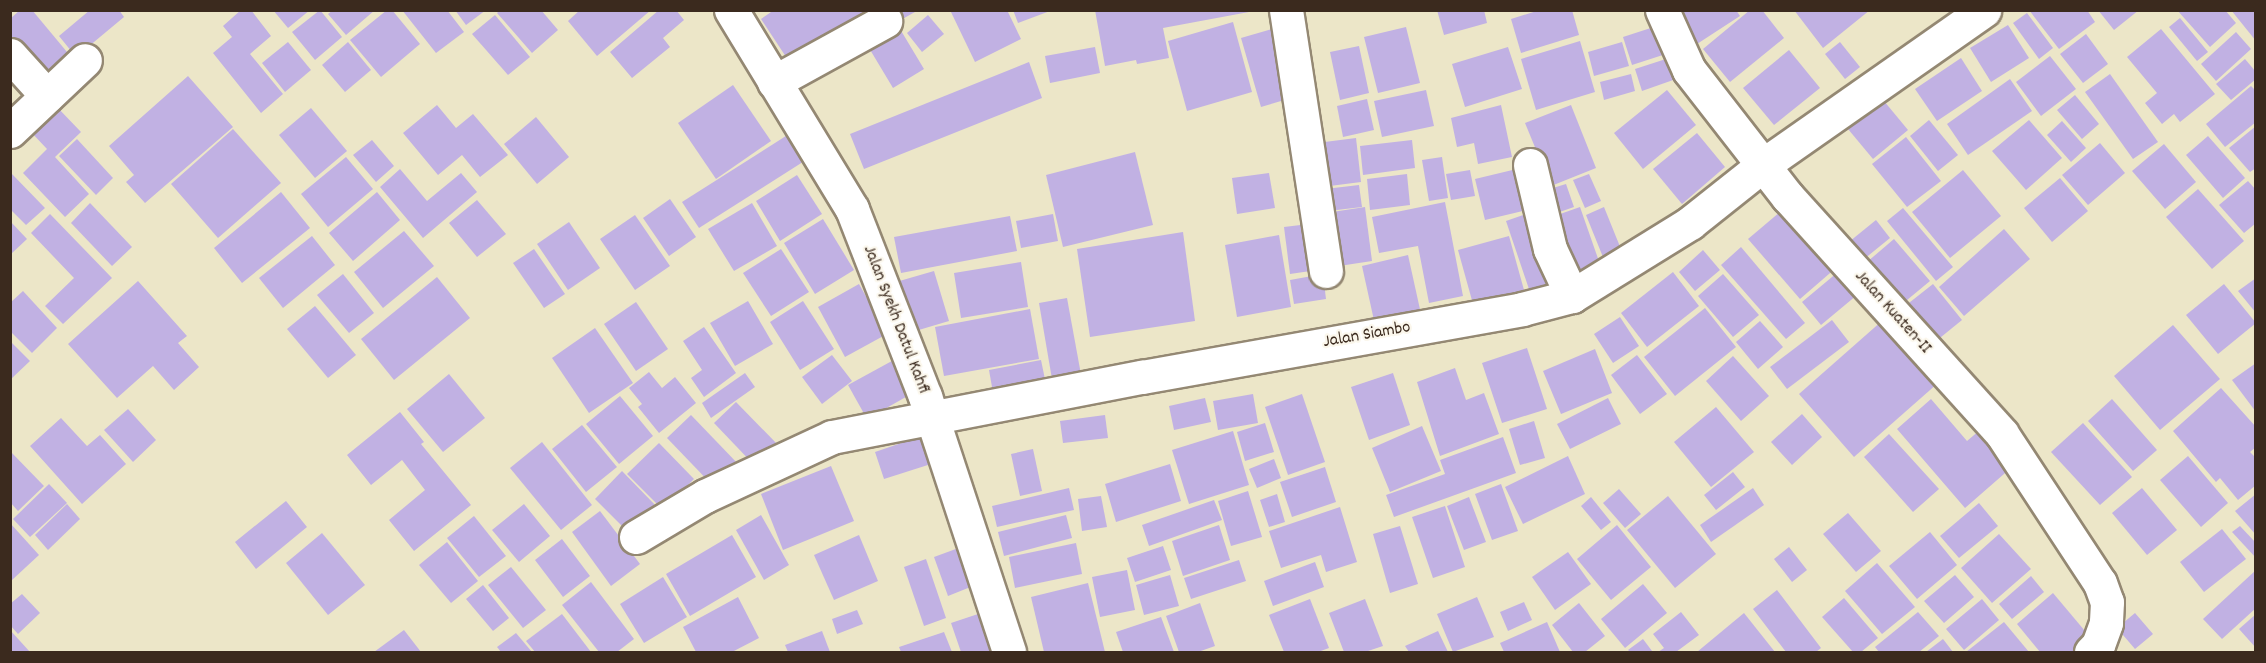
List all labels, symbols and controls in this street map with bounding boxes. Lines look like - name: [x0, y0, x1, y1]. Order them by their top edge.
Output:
- street label: Jalan Syekh Datul Kahfi: [857, 243, 933, 397]
- street label: Jalan Kuaten-II: [1849, 267, 1935, 359]
- street label: Jalan Siambo: [1322, 318, 1412, 354]

